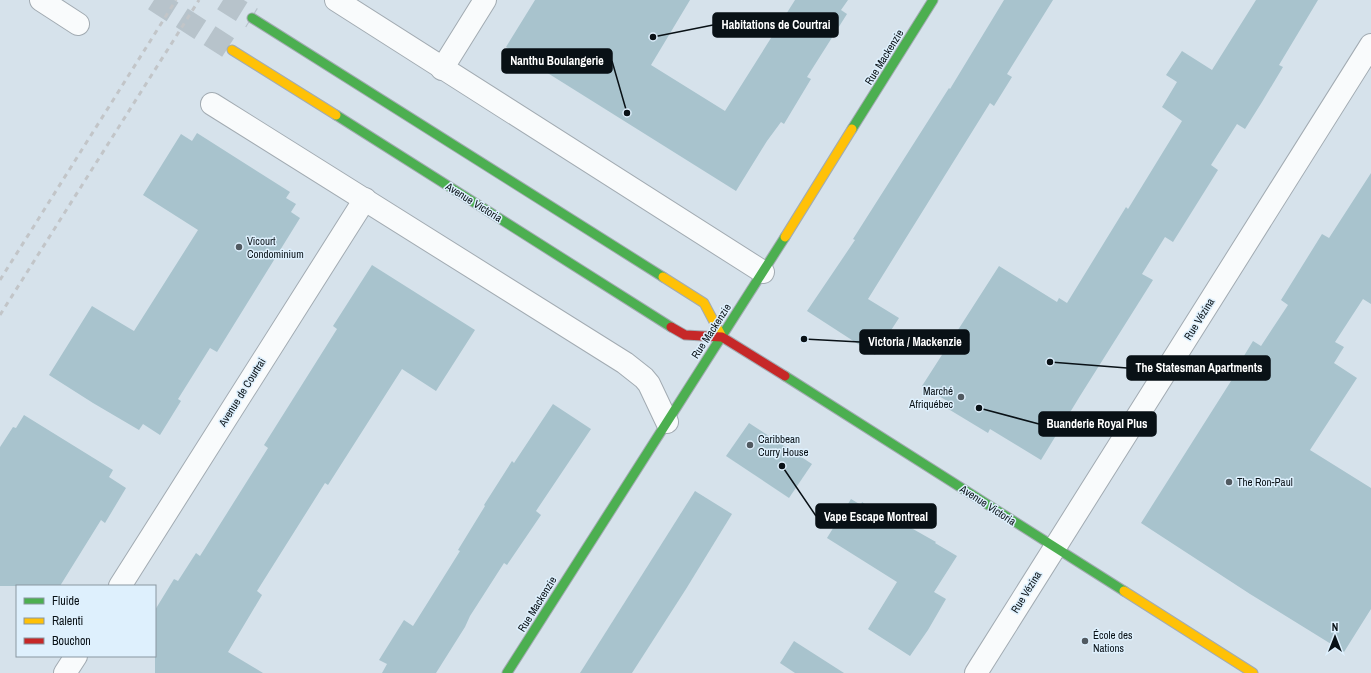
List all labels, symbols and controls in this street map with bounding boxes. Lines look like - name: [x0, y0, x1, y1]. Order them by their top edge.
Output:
- callout: Habitations de Courtrai: [713, 13, 838, 37]
- text: Habitations de Courtrai: [722, 17, 831, 33]
- street label: Rue Mackenzie: [861, 27, 907, 87]
- callout: Nanthu Boulangerie: [502, 49, 612, 73]
- text: Nanthu Boulangerie: [510, 53, 604, 69]
- street label: Avenue Victoria: [442, 179, 505, 225]
- place label: Vicourt Condominium: [247, 234, 304, 261]
- marker: Vicourt Condominium: [234, 242, 244, 252]
- street label: Rue Vézina: [1181, 296, 1217, 342]
- street label: Rue Mackenzie: [688, 301, 734, 361]
- callout: Victoria / Mackenzie: [860, 330, 969, 354]
- text: Victoria / Mackenzie: [868, 334, 962, 350]
- street label: Avenue de Courtrai: [215, 355, 269, 430]
- callout: The Statesman Apartments: [1127, 356, 1270, 380]
- text: The Statesman Apartments: [1135, 360, 1263, 376]
- place label: Marché Afriquébec: [908, 384, 953, 411]
- marker: Marché Afriquébec: [956, 392, 966, 402]
- callout: Buanderie Royal Plus: [1039, 412, 1156, 436]
- text: Buanderie Royal Plus: [1046, 416, 1148, 432]
- place label: Caribbean Curry House: [758, 432, 809, 459]
- marker: Caribbean Curry House: [745, 440, 755, 450]
- place label: The Ron-Paul: [1237, 475, 1293, 489]
- marker: The Ron-Paul: [1224, 477, 1234, 487]
- street label: Avenue Victoria: [957, 481, 1019, 528]
- callout: Vape Escape Montreal: [816, 504, 936, 528]
- text: Vape Escape Montreal: [824, 509, 928, 525]
- street label: Rue Vézina: [1008, 569, 1044, 615]
- street label: Rue Mackenzie: [514, 574, 560, 634]
- legend: [16, 585, 156, 657]
- text: Fluide: [52, 593, 79, 609]
- text: Ralenti: [52, 613, 83, 629]
- north arrow: [1315, 617, 1355, 657]
- text: N: [1332, 620, 1338, 634]
- place label: École des Nations: [1093, 628, 1133, 655]
- text: Bouchon: [52, 633, 91, 649]
- marker: École des Nations: [1080, 636, 1090, 646]

